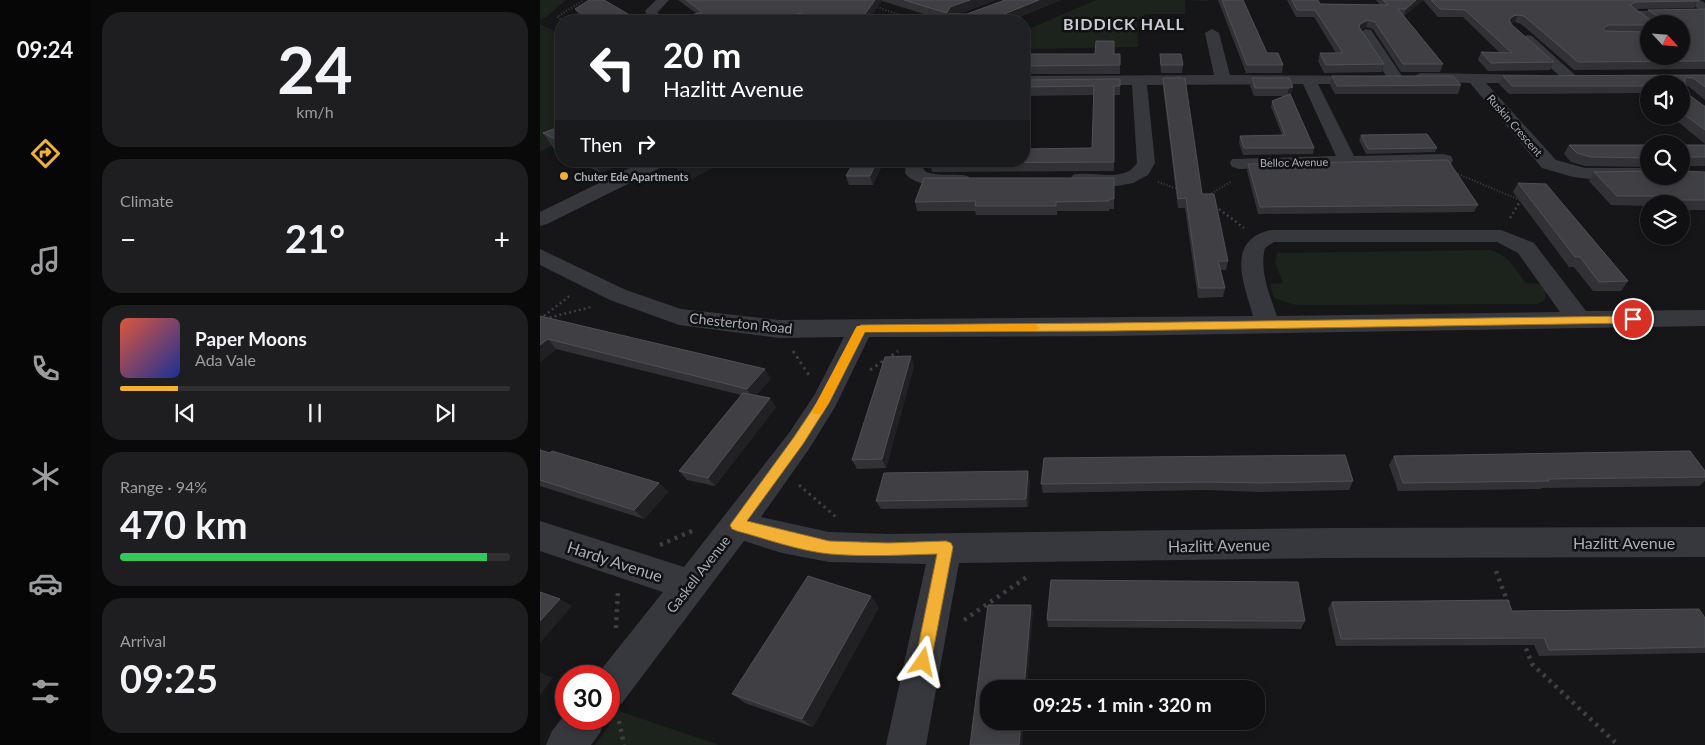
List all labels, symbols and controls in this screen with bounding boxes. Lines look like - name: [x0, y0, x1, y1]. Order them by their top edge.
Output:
- district label: BIDDICK HALL: [1063, 14, 1185, 33]
- north arrow: [1640, 15, 1690, 65]
- map controls: [1640, 15, 1690, 245]
- text: 24: [277, 30, 353, 108]
- text: 20 m: [663, 33, 741, 75]
- icon: left: [580, 35, 645, 100]
- text: 09:24: [17, 36, 73, 63]
- text: Hazlitt Avenue: [663, 75, 804, 102]
- button: sound: [1640, 75, 1690, 125]
- street label: Ruskin Crescent: [1485, 92, 1545, 158]
- text: km/h: [296, 102, 334, 121]
- icon: right: [632, 130, 660, 158]
- text: Then: [580, 133, 622, 156]
- button: search: [1640, 135, 1690, 185]
- icon: directions: [28, 136, 63, 171]
- street label: Belloc Avenue: [1260, 155, 1328, 169]
- marker: Chuter Ede Apartments: [558, 170, 570, 182]
- place label: Chuter Ede Apartments: [574, 170, 689, 183]
- text: Climate: [120, 191, 173, 210]
- button: layers: [1640, 195, 1690, 245]
- text: 21°: [285, 215, 345, 261]
- text: −: [120, 222, 136, 256]
- text: +: [494, 222, 510, 256]
- icon: music: [28, 243, 63, 278]
- pin: [1612, 298, 1654, 340]
- icon: arrive: [1619, 305, 1647, 333]
- street label: Chesterton Road: [689, 309, 793, 337]
- text: Paper Moons: [195, 327, 307, 350]
- text: Ada Vale: [195, 350, 256, 369]
- icon: phone: [28, 351, 63, 386]
- icon: previous: [171, 399, 199, 427]
- icon: pause: [301, 399, 329, 427]
- icon: next: [431, 399, 459, 427]
- icon: climate: [28, 459, 63, 494]
- text: Range · 94%: [120, 477, 207, 496]
- text: 470 km: [120, 501, 248, 547]
- street label: Gaskell Avenue: [663, 532, 733, 616]
- street label: Hazlitt Avenue: [1573, 533, 1675, 552]
- street label: Hazlitt Avenue: [1168, 535, 1270, 555]
- street label: Hardy Avenue: [565, 537, 665, 585]
- icon: car: [28, 566, 63, 601]
- text: Arrival: [120, 631, 166, 650]
- position arrow: [896, 635, 948, 687]
- text: 09:25: [120, 655, 218, 701]
- speed limit sign: 30: [555, 665, 620, 730]
- icon: filters: [28, 674, 63, 709]
- text: 09:25 · 1 min · 320 m: [1033, 693, 1212, 716]

